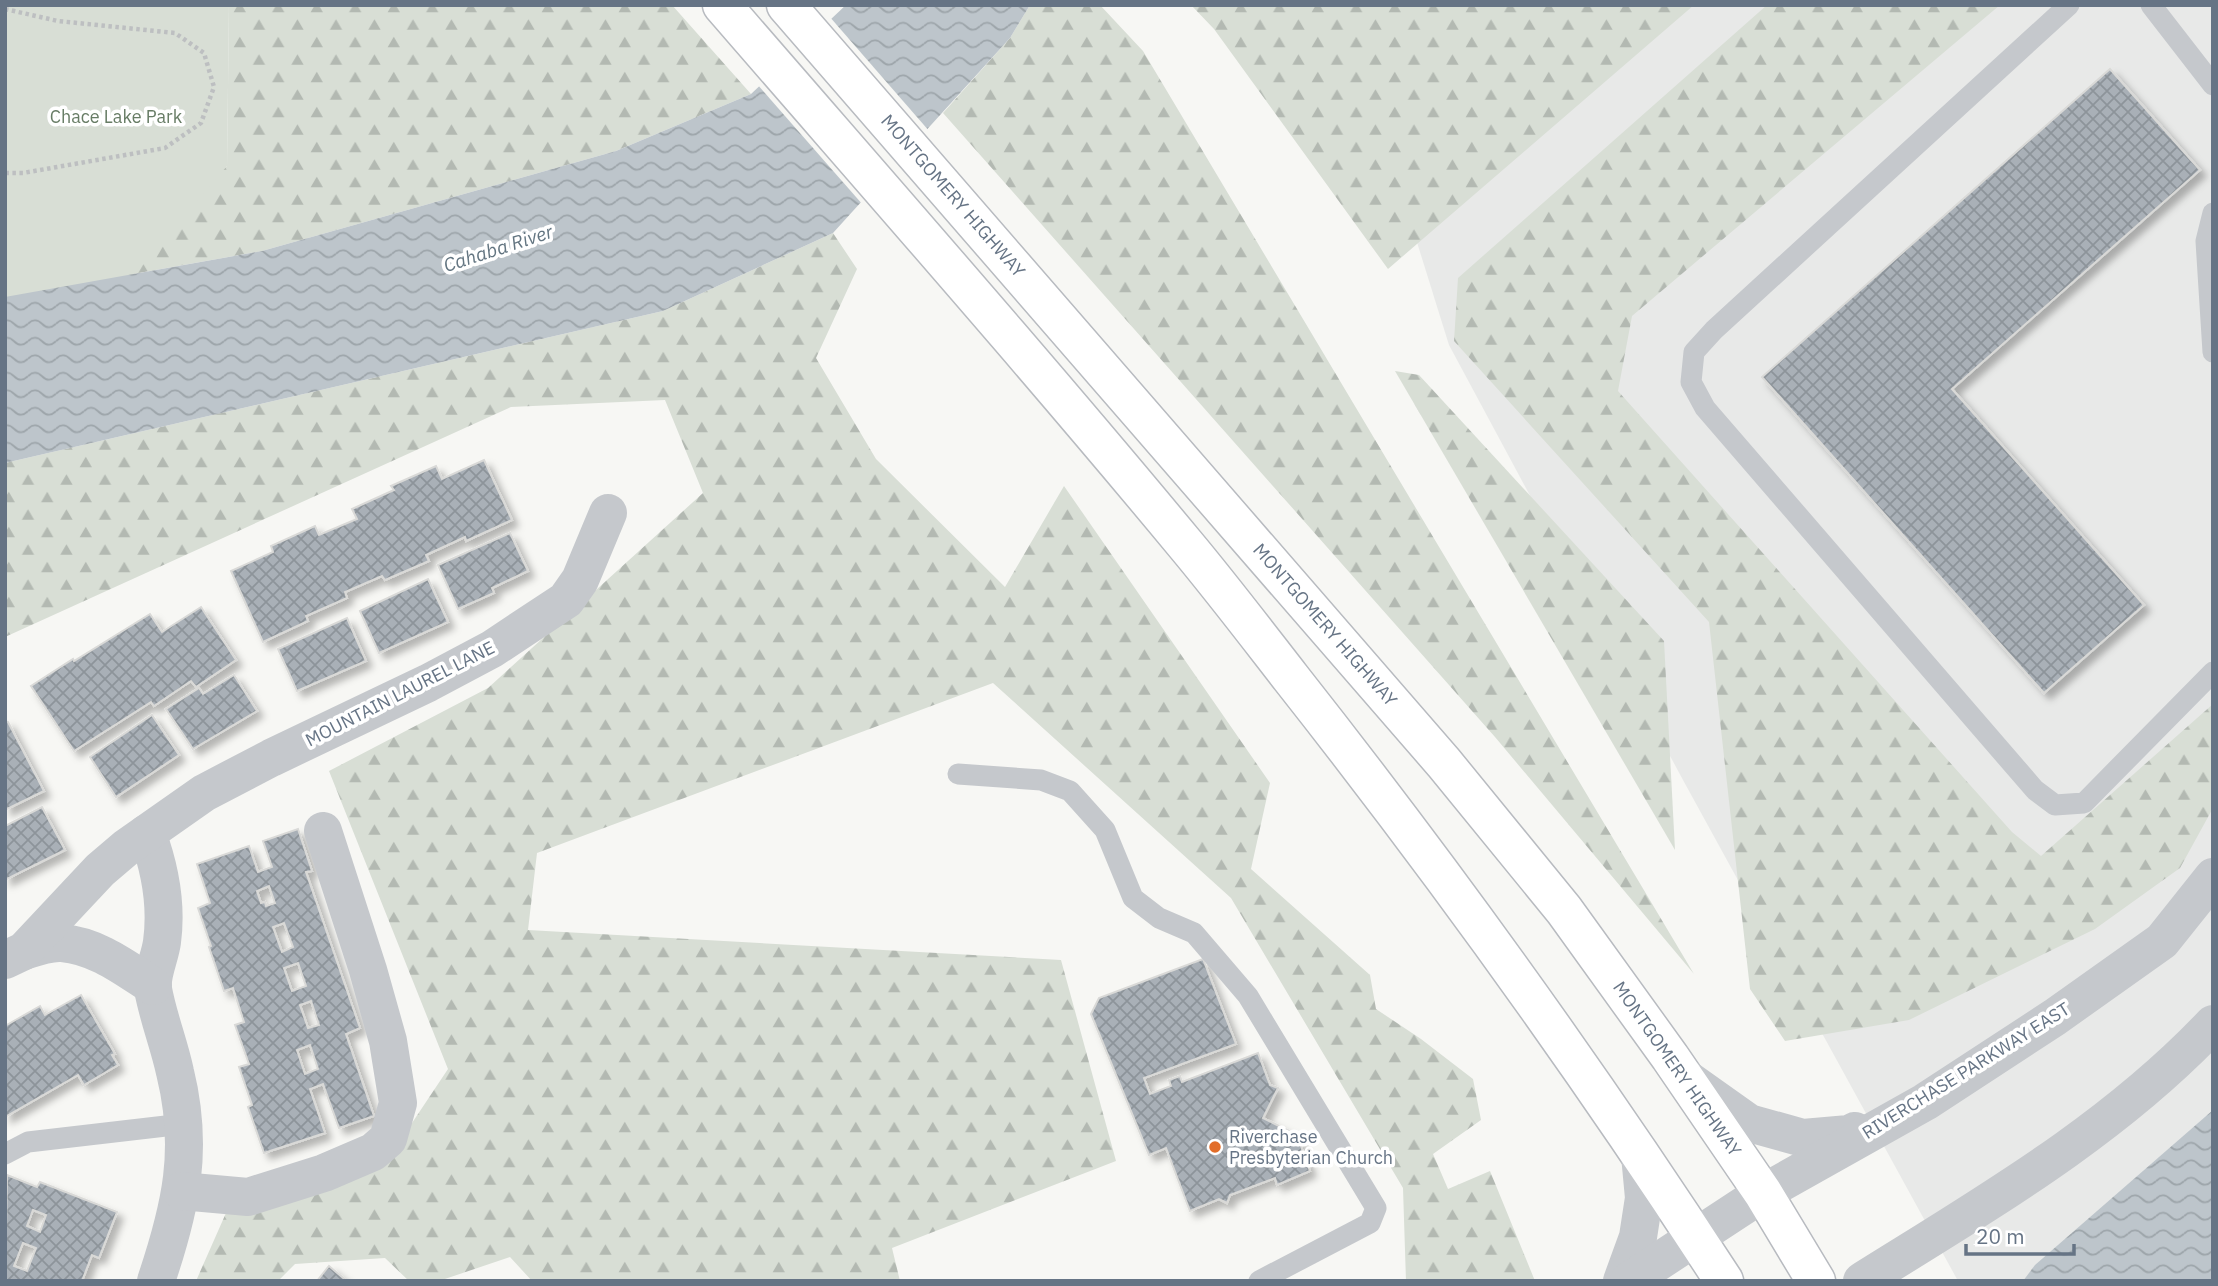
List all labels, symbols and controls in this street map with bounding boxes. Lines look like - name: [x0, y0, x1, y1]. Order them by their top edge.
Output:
- park label: Chace Lake Park: [50, 105, 183, 128]
- street label: MONTGOMERY HIGHWAY: [876, 109, 1031, 282]
- water label: Cahaba River: [440, 219, 557, 277]
- street label: MONTGOMERY HIGHWAY: [1248, 538, 1403, 711]
- street label: MOUNTAIN LAUREL LANE: [301, 636, 498, 751]
- street label: MONTGOMERY HIGHWAY: [1608, 977, 1747, 1161]
- street label: RIVERCHASE PARKWAY EAST: [1858, 997, 2074, 1144]
- place label: Riverchase Presbyterian Church: [1229, 1125, 1393, 1169]
- marker: Riverchase Presbyterian Church: [1207, 1139, 1223, 1155]
- scale bar: [1966, 1212, 2074, 1256]
- text: 20 m: [1976, 1222, 2025, 1250]

